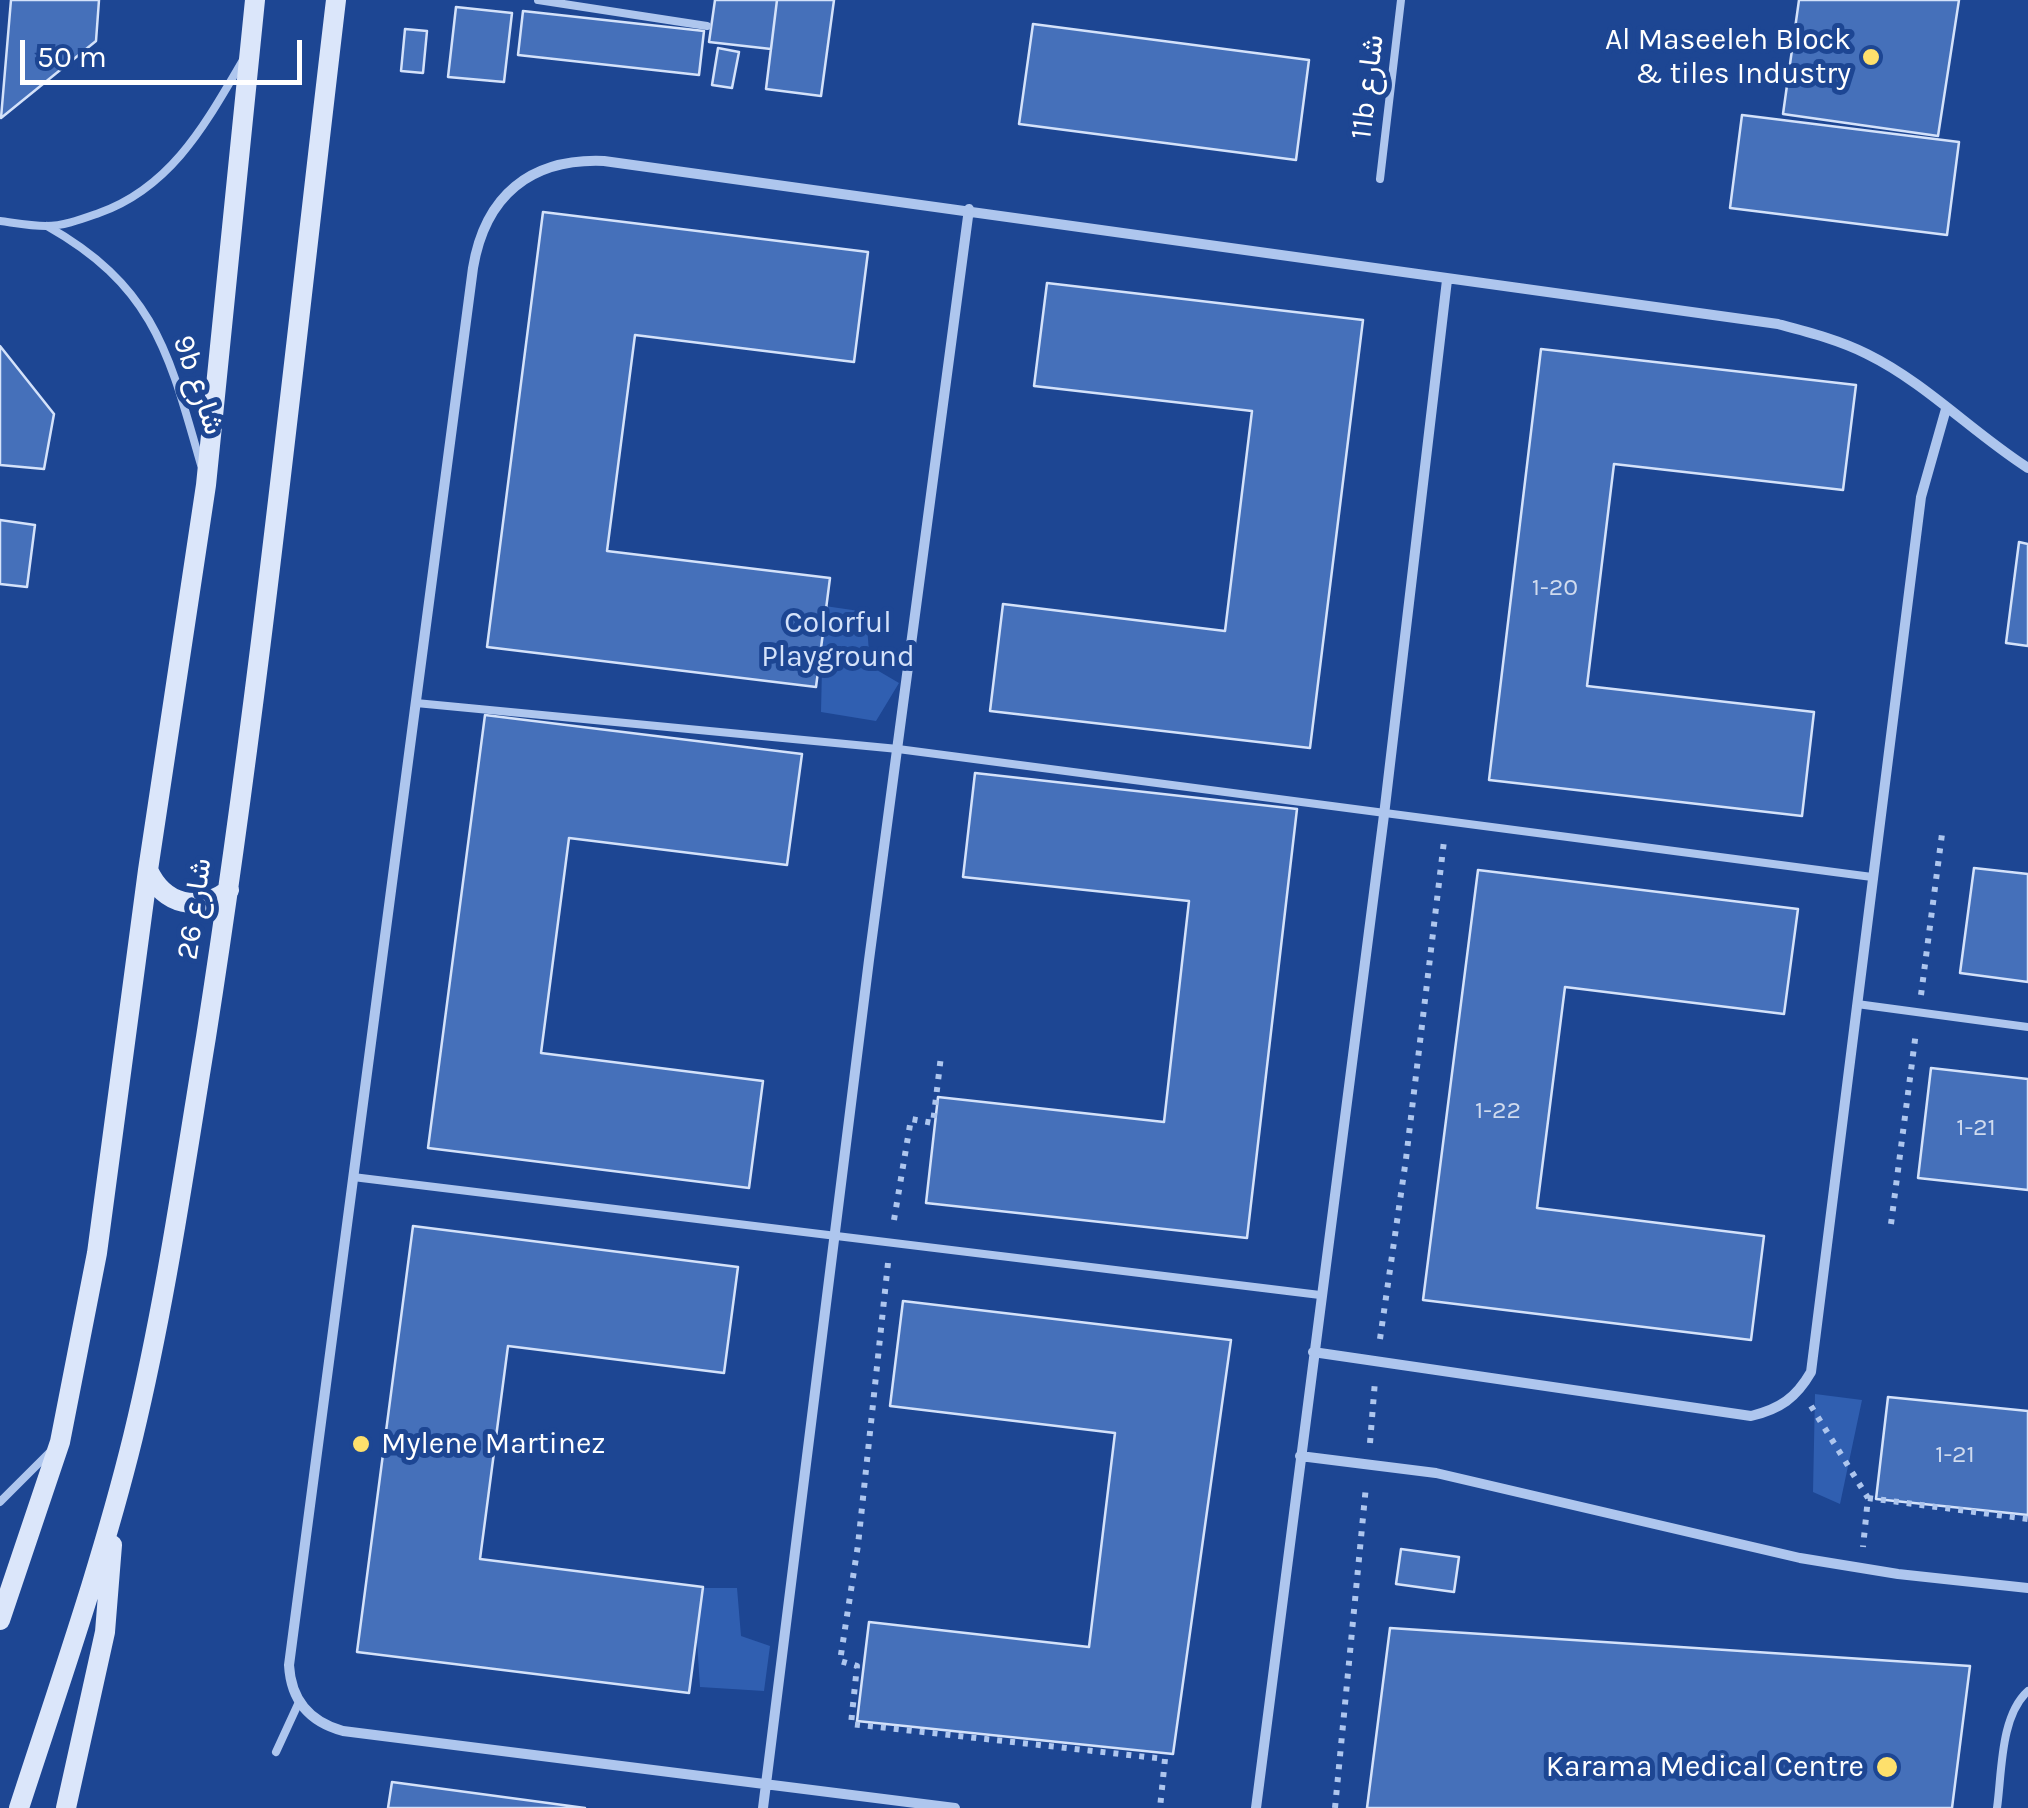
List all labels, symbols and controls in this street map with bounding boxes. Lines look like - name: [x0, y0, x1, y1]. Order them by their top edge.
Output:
- scale bar: [25, 20, 308, 82]
- place label: Al Maseeleh Block & tiles Industry: [1605, 22, 1851, 92]
- street label: 11b شارع: [1344, 33, 1392, 141]
- text: 50 m: [37, 39, 107, 75]
- marker: Al Maseeleh Block & tiles Industry: [1860, 46, 1882, 68]
- street label: 9b شارع: [164, 331, 232, 439]
- house number: 1-20: [1532, 573, 1578, 603]
- park label: Colorful Playground: [761, 605, 915, 676]
- street label: شارع 26: [170, 856, 220, 962]
- house number: 1-22: [1475, 1096, 1521, 1126]
- house number: 1-21: [1956, 1113, 1996, 1143]
- place label: Mylene Martinez: [381, 1426, 606, 1462]
- marker: Mylene Martinez: [350, 1433, 372, 1455]
- house number: 1-21: [1935, 1440, 1975, 1470]
- place label: Karama Medical Centre: [1546, 1749, 1864, 1785]
- marker: Karama Medical Centre: [1874, 1754, 1900, 1780]

